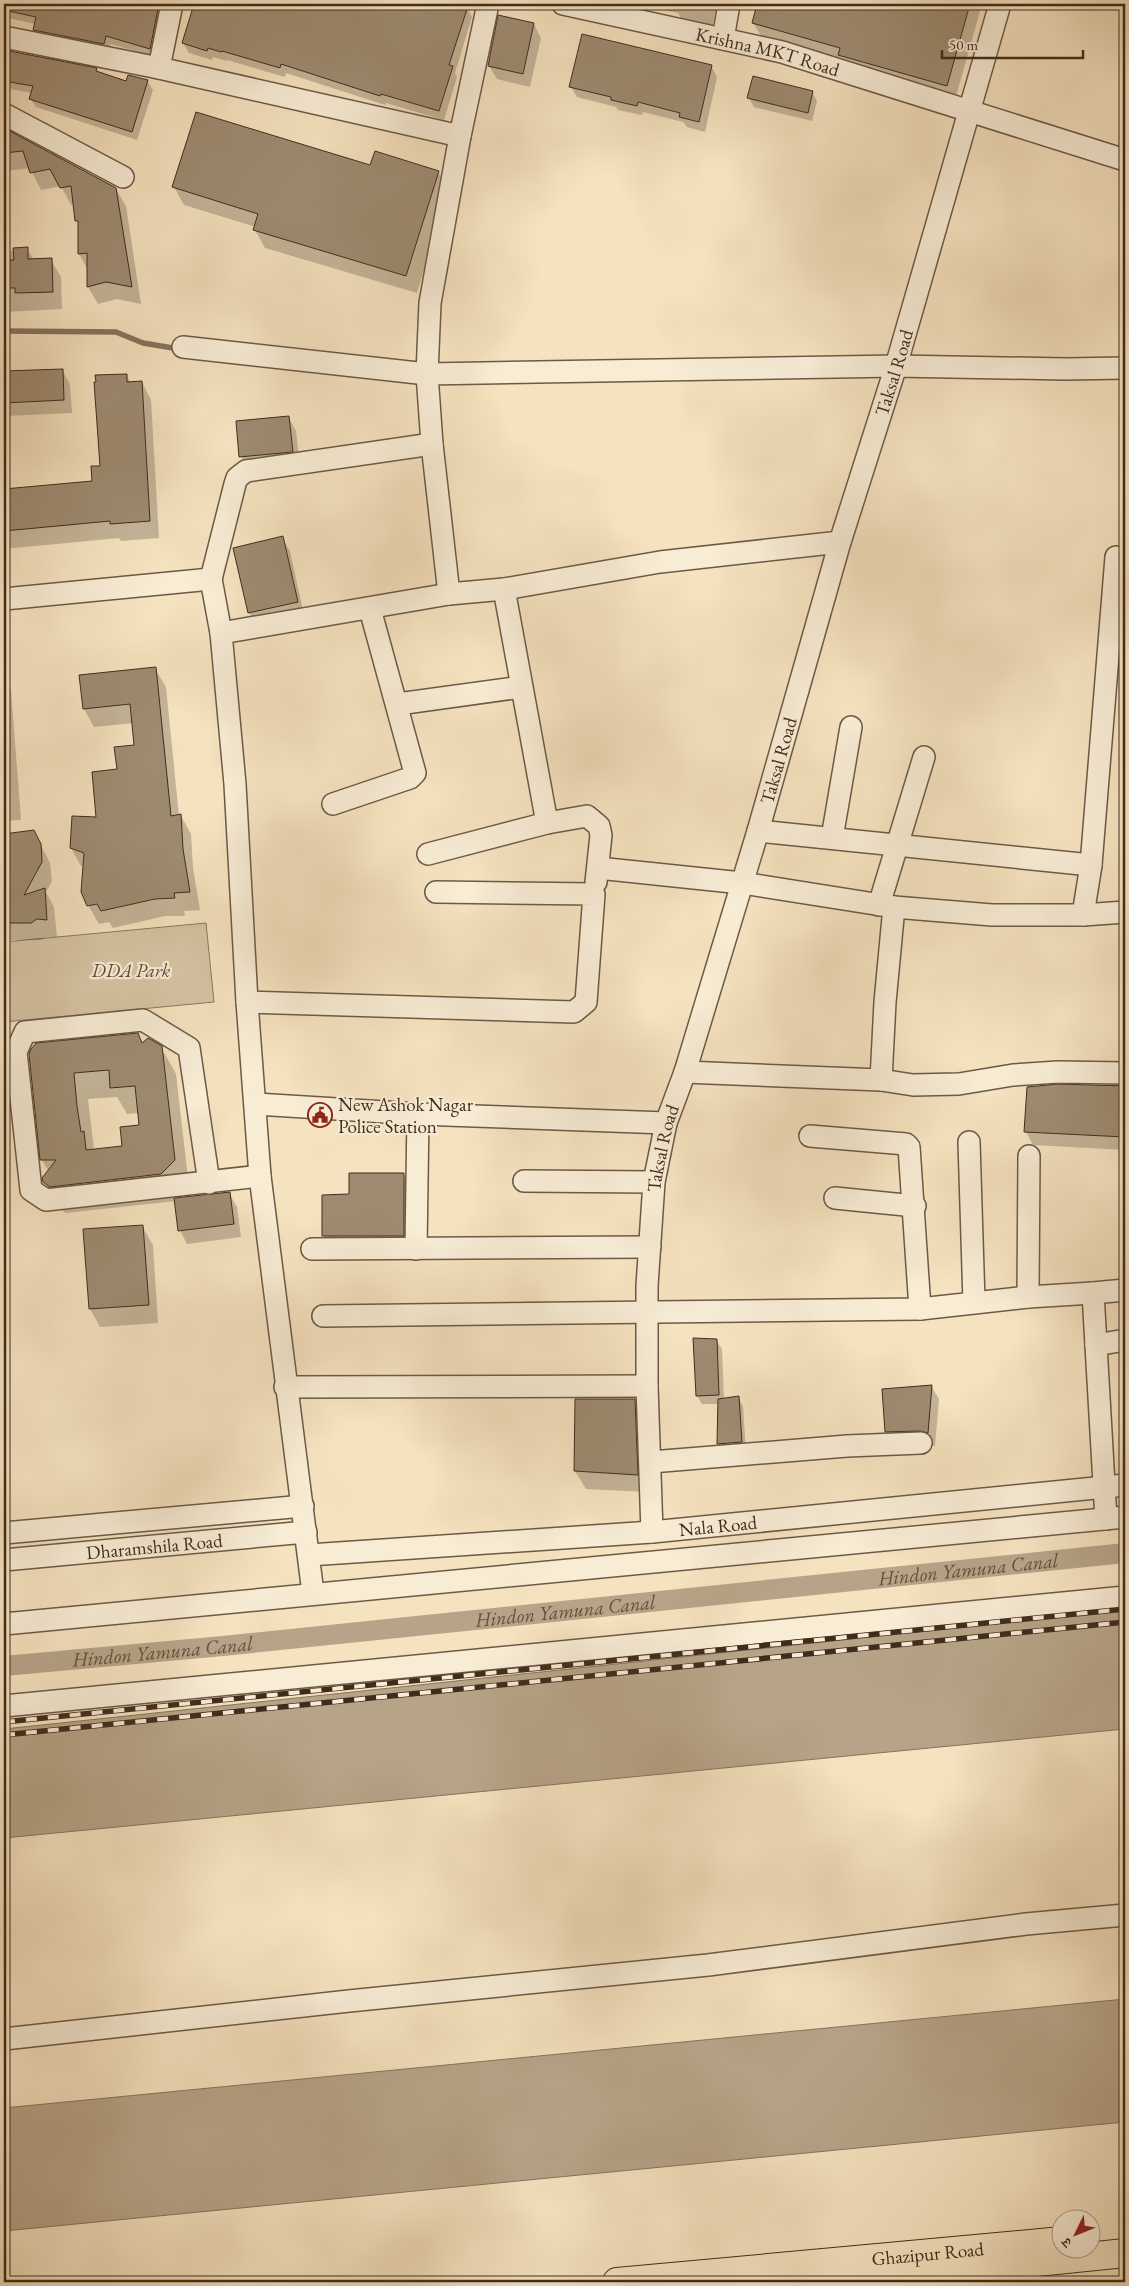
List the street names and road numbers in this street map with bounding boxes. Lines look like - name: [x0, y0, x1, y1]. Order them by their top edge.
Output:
- street label: Krishna MKT Road: [693, 21, 843, 82]
- street label: Taksal Road: [869, 326, 919, 419]
- street label: Taksal Road: [754, 714, 803, 807]
- street label: Taksal Road: [641, 1101, 685, 1193]
- street label: Nala Road: [678, 1510, 759, 1542]
- street label: Dharamshila Road: [85, 1528, 224, 1565]
- street label: Ghazipur Road: [871, 2236, 985, 2271]

